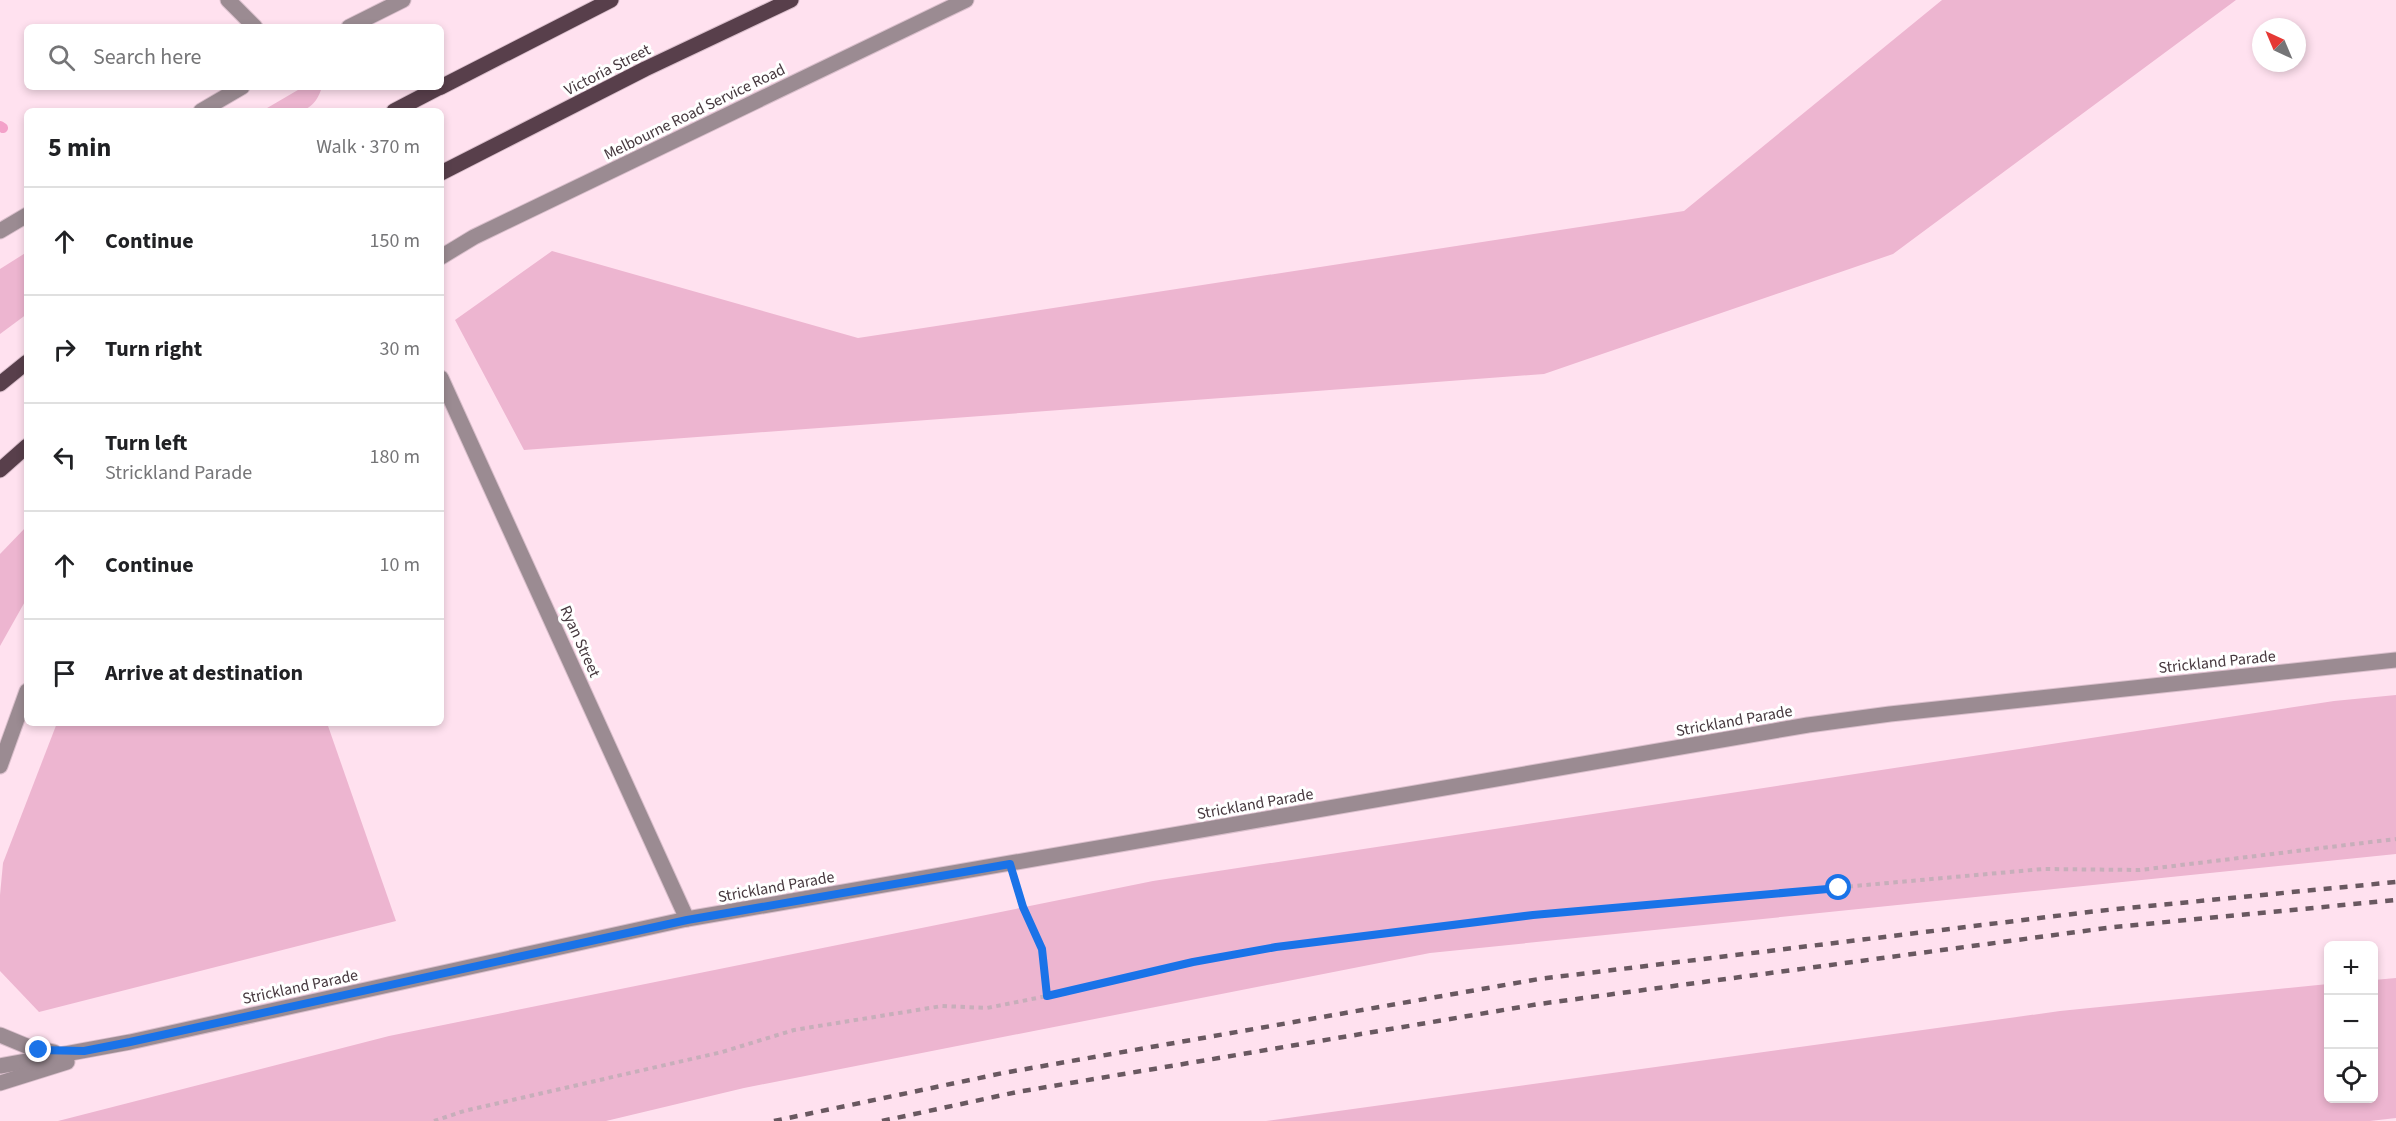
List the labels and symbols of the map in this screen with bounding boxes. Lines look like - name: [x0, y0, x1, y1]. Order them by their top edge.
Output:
- north arrow: [2252, 18, 2306, 72]
- street label: Victoria Street: [561, 38, 655, 101]
- street label: Melbourne Road Service Road: [600, 58, 789, 165]
- street label: Ryan Street: [555, 602, 606, 681]
- street label: Strickland Parade: [2157, 645, 2277, 679]
- street label: Strickland Parade: [1674, 700, 1794, 742]
- street label: Strickland Parade: [1195, 783, 1315, 825]
- street label: Strickland Parade: [716, 866, 836, 908]
- route start: [1825, 874, 1851, 900]
- street label: Strickland Parade: [240, 964, 360, 1010]
- route end: [25, 1036, 51, 1062]

